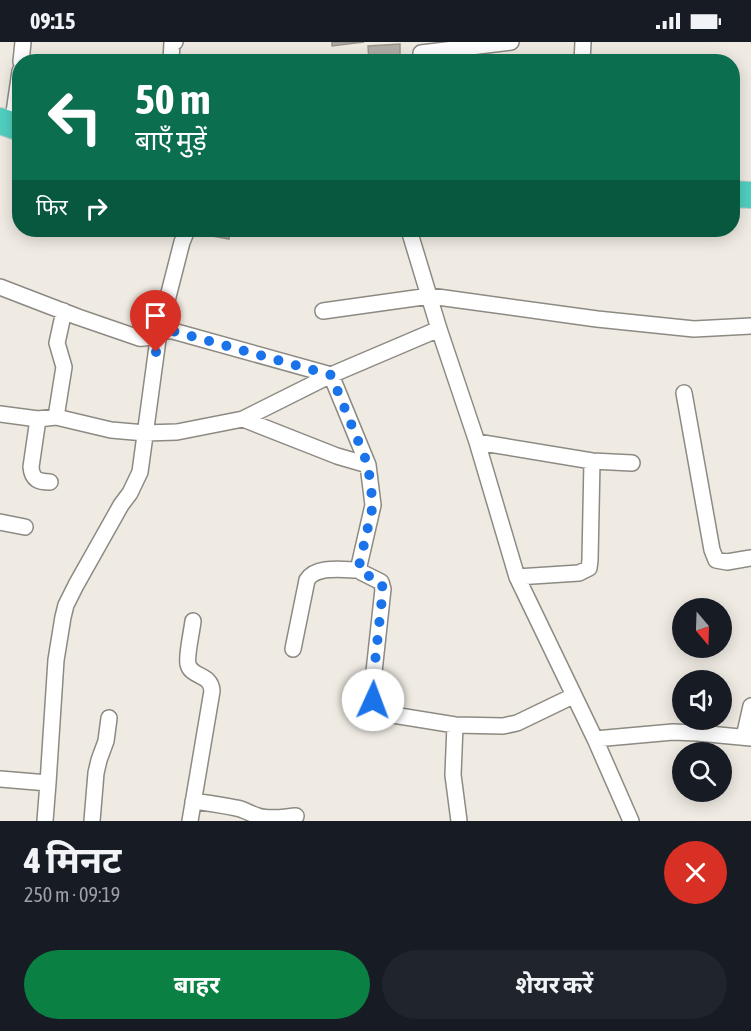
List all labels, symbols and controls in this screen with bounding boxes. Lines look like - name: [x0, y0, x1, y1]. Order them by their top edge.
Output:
- text: 09:15: [30, 8, 75, 34]
- text: 50 m: [135, 75, 210, 123]
- icon: left: [36, 78, 114, 156]
- text: बाएँ मुड़ें: [135, 125, 207, 156]
- icon: right: [80, 192, 113, 225]
- text: फिर: [36, 194, 68, 220]
- pin: [130, 290, 181, 352]
- icon: arrive: [139, 299, 172, 332]
- north arrow: [672, 598, 732, 658]
- map controls: [672, 598, 732, 802]
- position arrow: [341, 668, 405, 732]
- button: sound: [672, 670, 732, 730]
- button: search: [672, 742, 732, 802]
- text: 4 मिनट: [24, 839, 121, 881]
- button: close: [664, 841, 727, 904]
- text: 250 m · 09:19: [24, 883, 120, 906]
- button: बाहर: [24, 950, 370, 1019]
- button: शेयर करें: [382, 950, 727, 1019]

